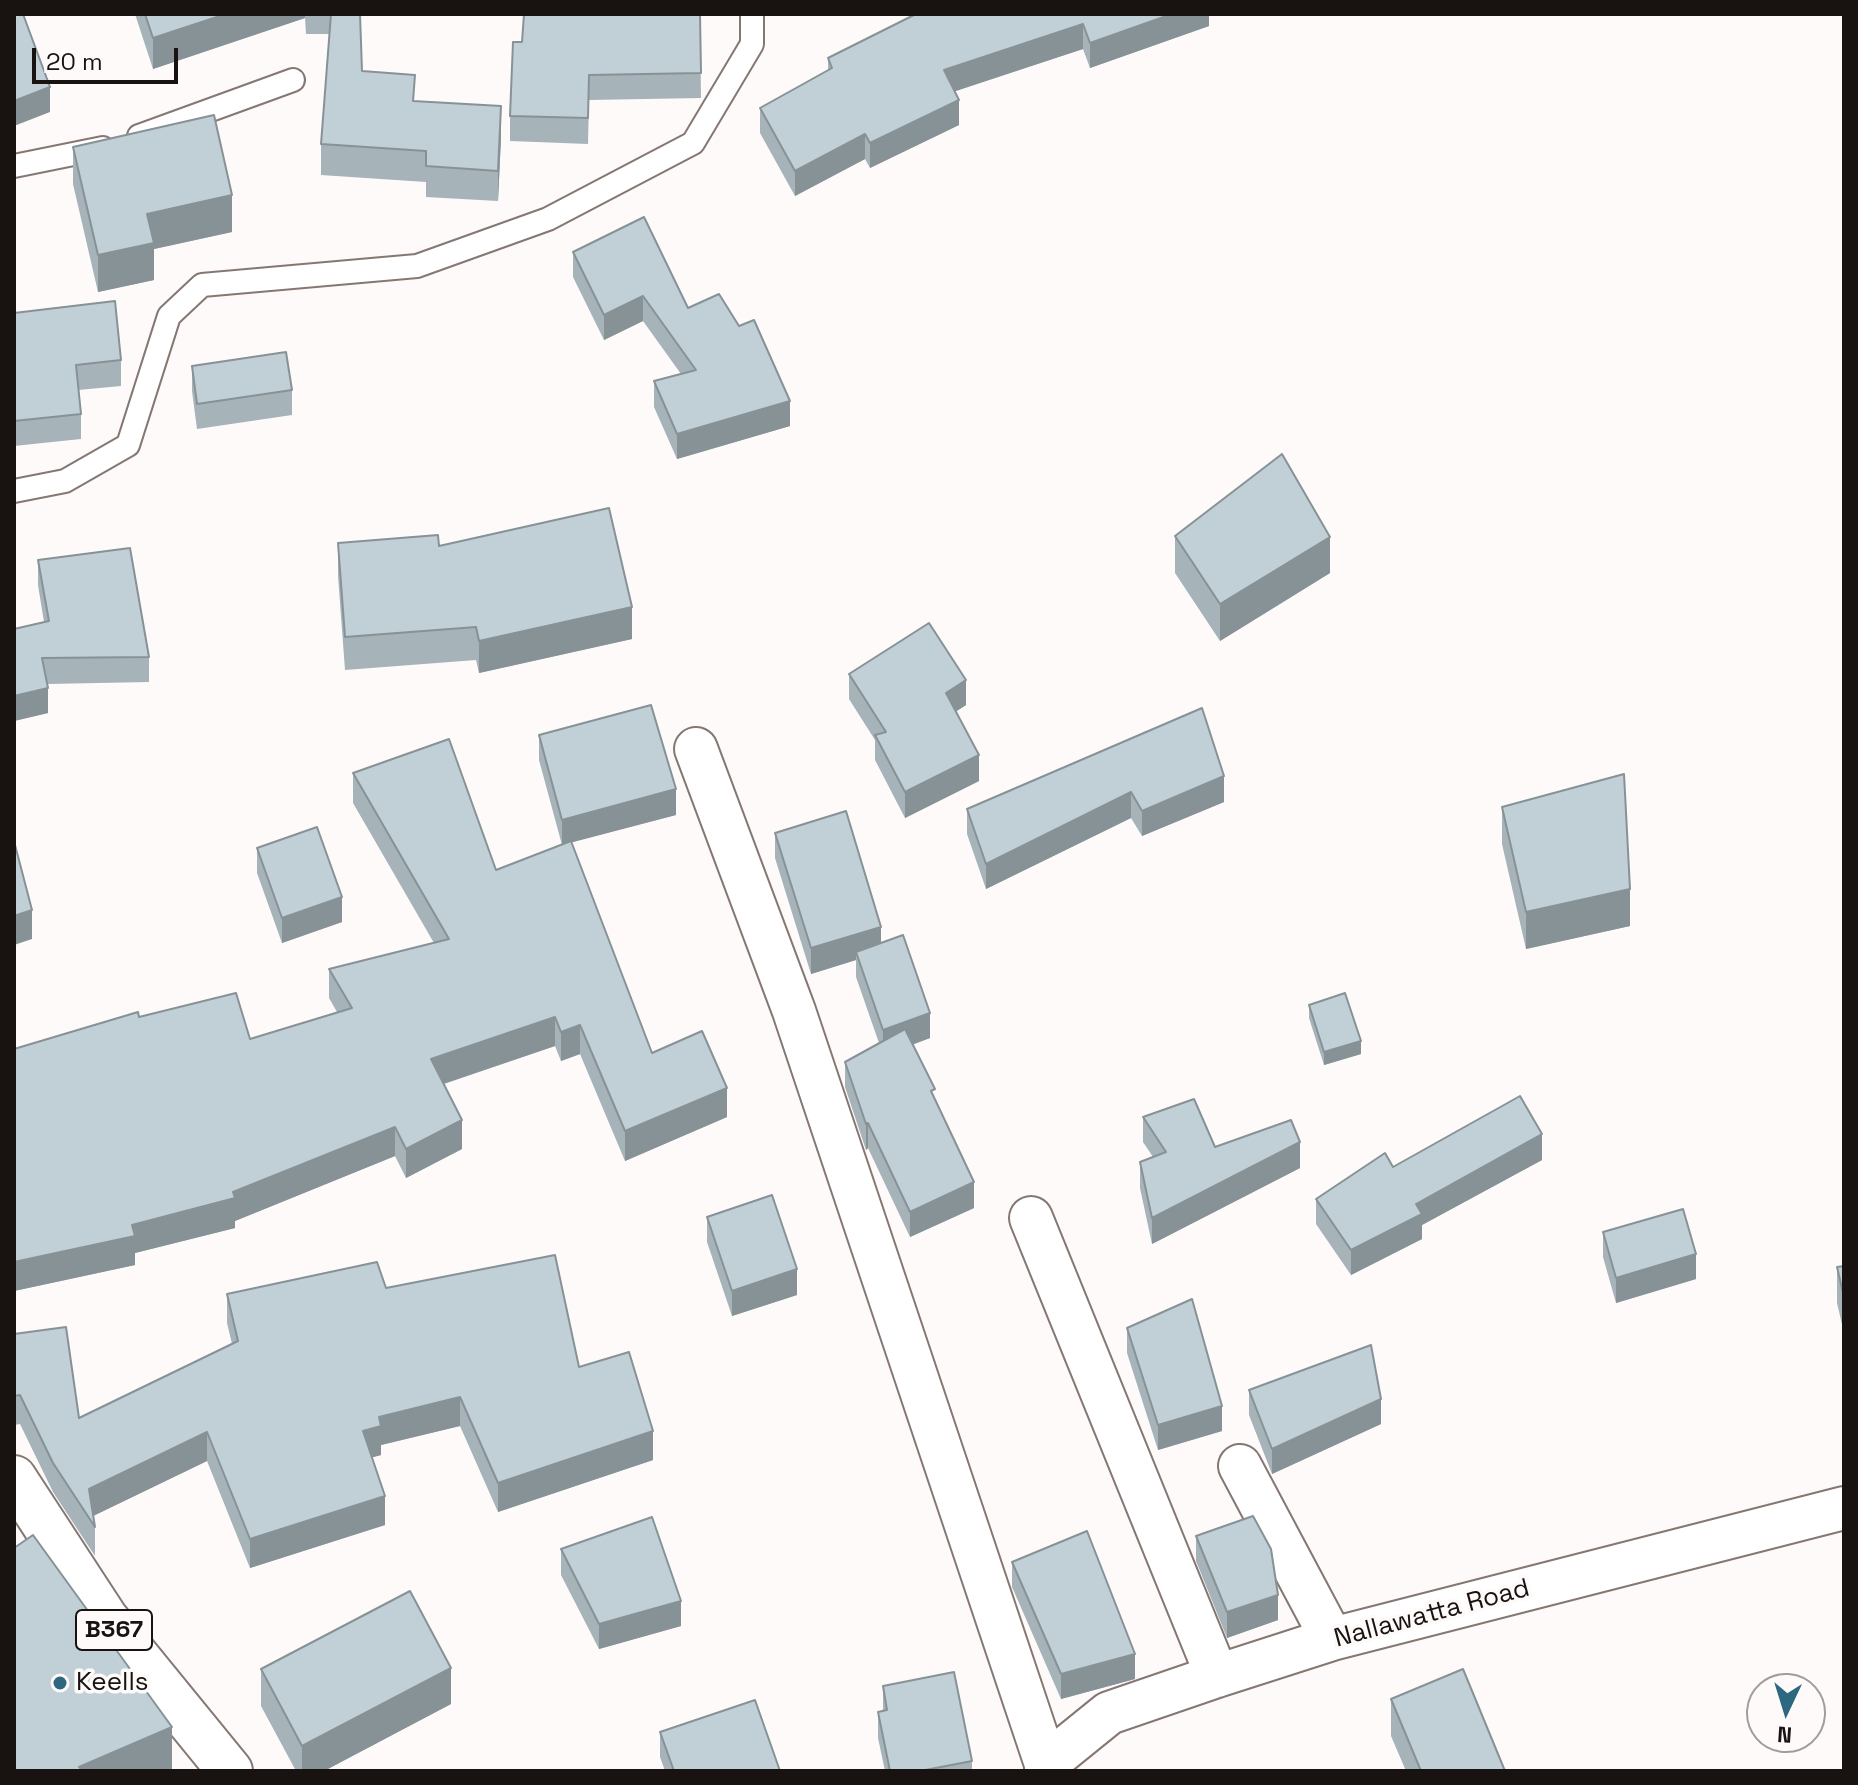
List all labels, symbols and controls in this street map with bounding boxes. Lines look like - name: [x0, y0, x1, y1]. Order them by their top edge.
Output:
- scale bar: [36, 32, 182, 82]
- text: 20 m: [46, 46, 103, 77]
- street label: Nallawatta Road: [1331, 1573, 1533, 1655]
- road number: B367: [76, 1610, 152, 1650]
- place label: Keells: [76, 1667, 149, 1699]
- north arrow: [1746, 1673, 1826, 1753]
- marker: Keells: [51, 1674, 69, 1692]
- text: N: [1776, 1720, 1793, 1749]

